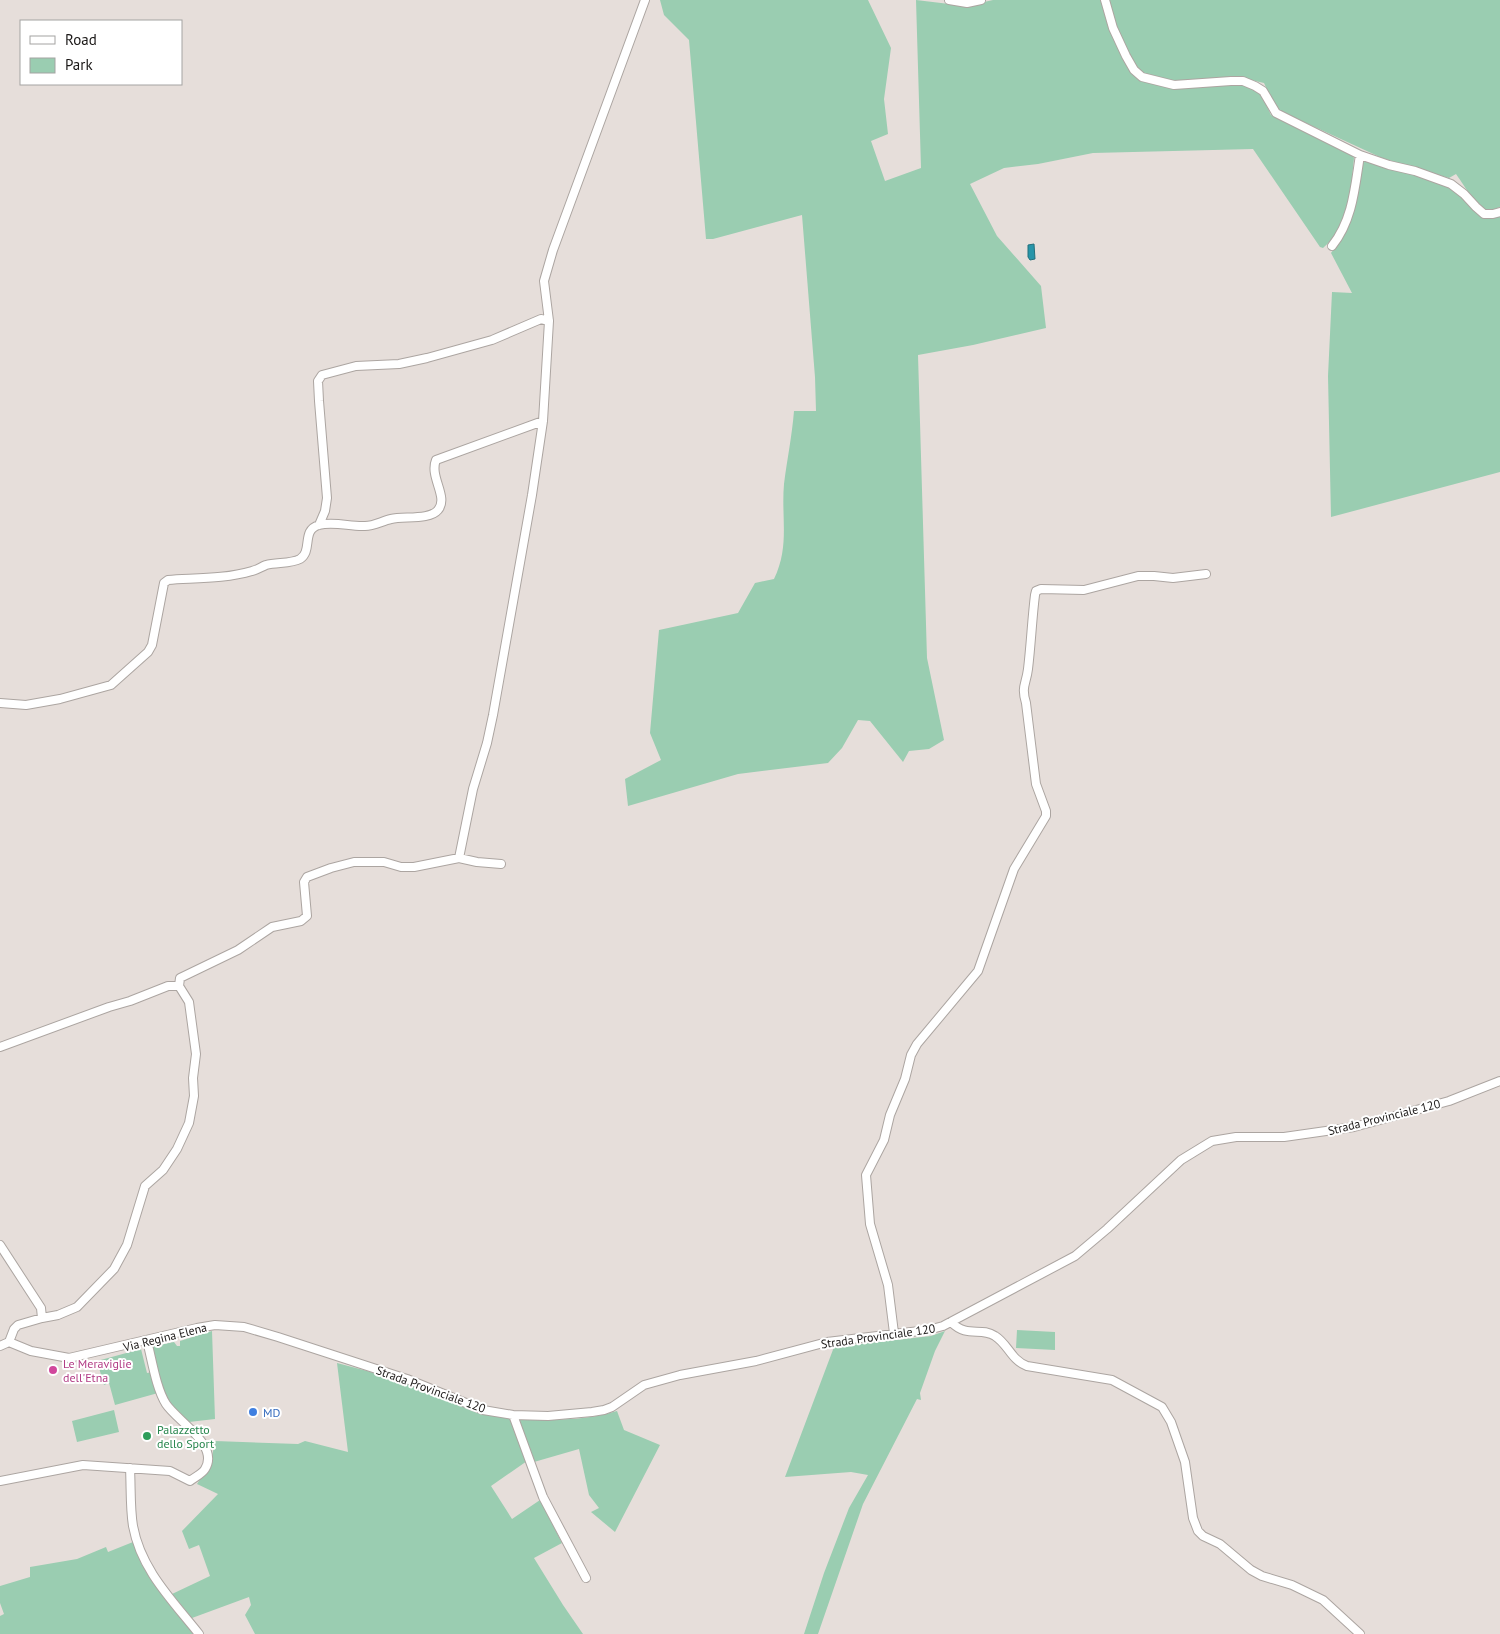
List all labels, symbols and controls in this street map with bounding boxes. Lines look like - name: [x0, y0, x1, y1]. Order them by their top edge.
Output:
- legend: [20, 20, 182, 85]
- text: Road: [65, 30, 97, 49]
- text: Park: [65, 55, 93, 74]
- street label: Strada Provinciale 120: [1326, 1096, 1442, 1138]
- street label: Via Regina Elena: [121, 1319, 208, 1355]
- street label: Strada Provinciale 120: [820, 1320, 937, 1351]
- place label: Le Meraviglie dell'Etna: [63, 1356, 132, 1385]
- street label: Strada Provinciale 120: [374, 1362, 488, 1416]
- marker: Le Meraviglie dell'Etna: [47, 1364, 59, 1376]
- place label: MD: [263, 1405, 280, 1420]
- marker: MD: [247, 1406, 259, 1418]
- place label: Palazzetto dello Sport: [157, 1422, 214, 1451]
- marker: Palazzetto dello Sport: [141, 1430, 153, 1442]

